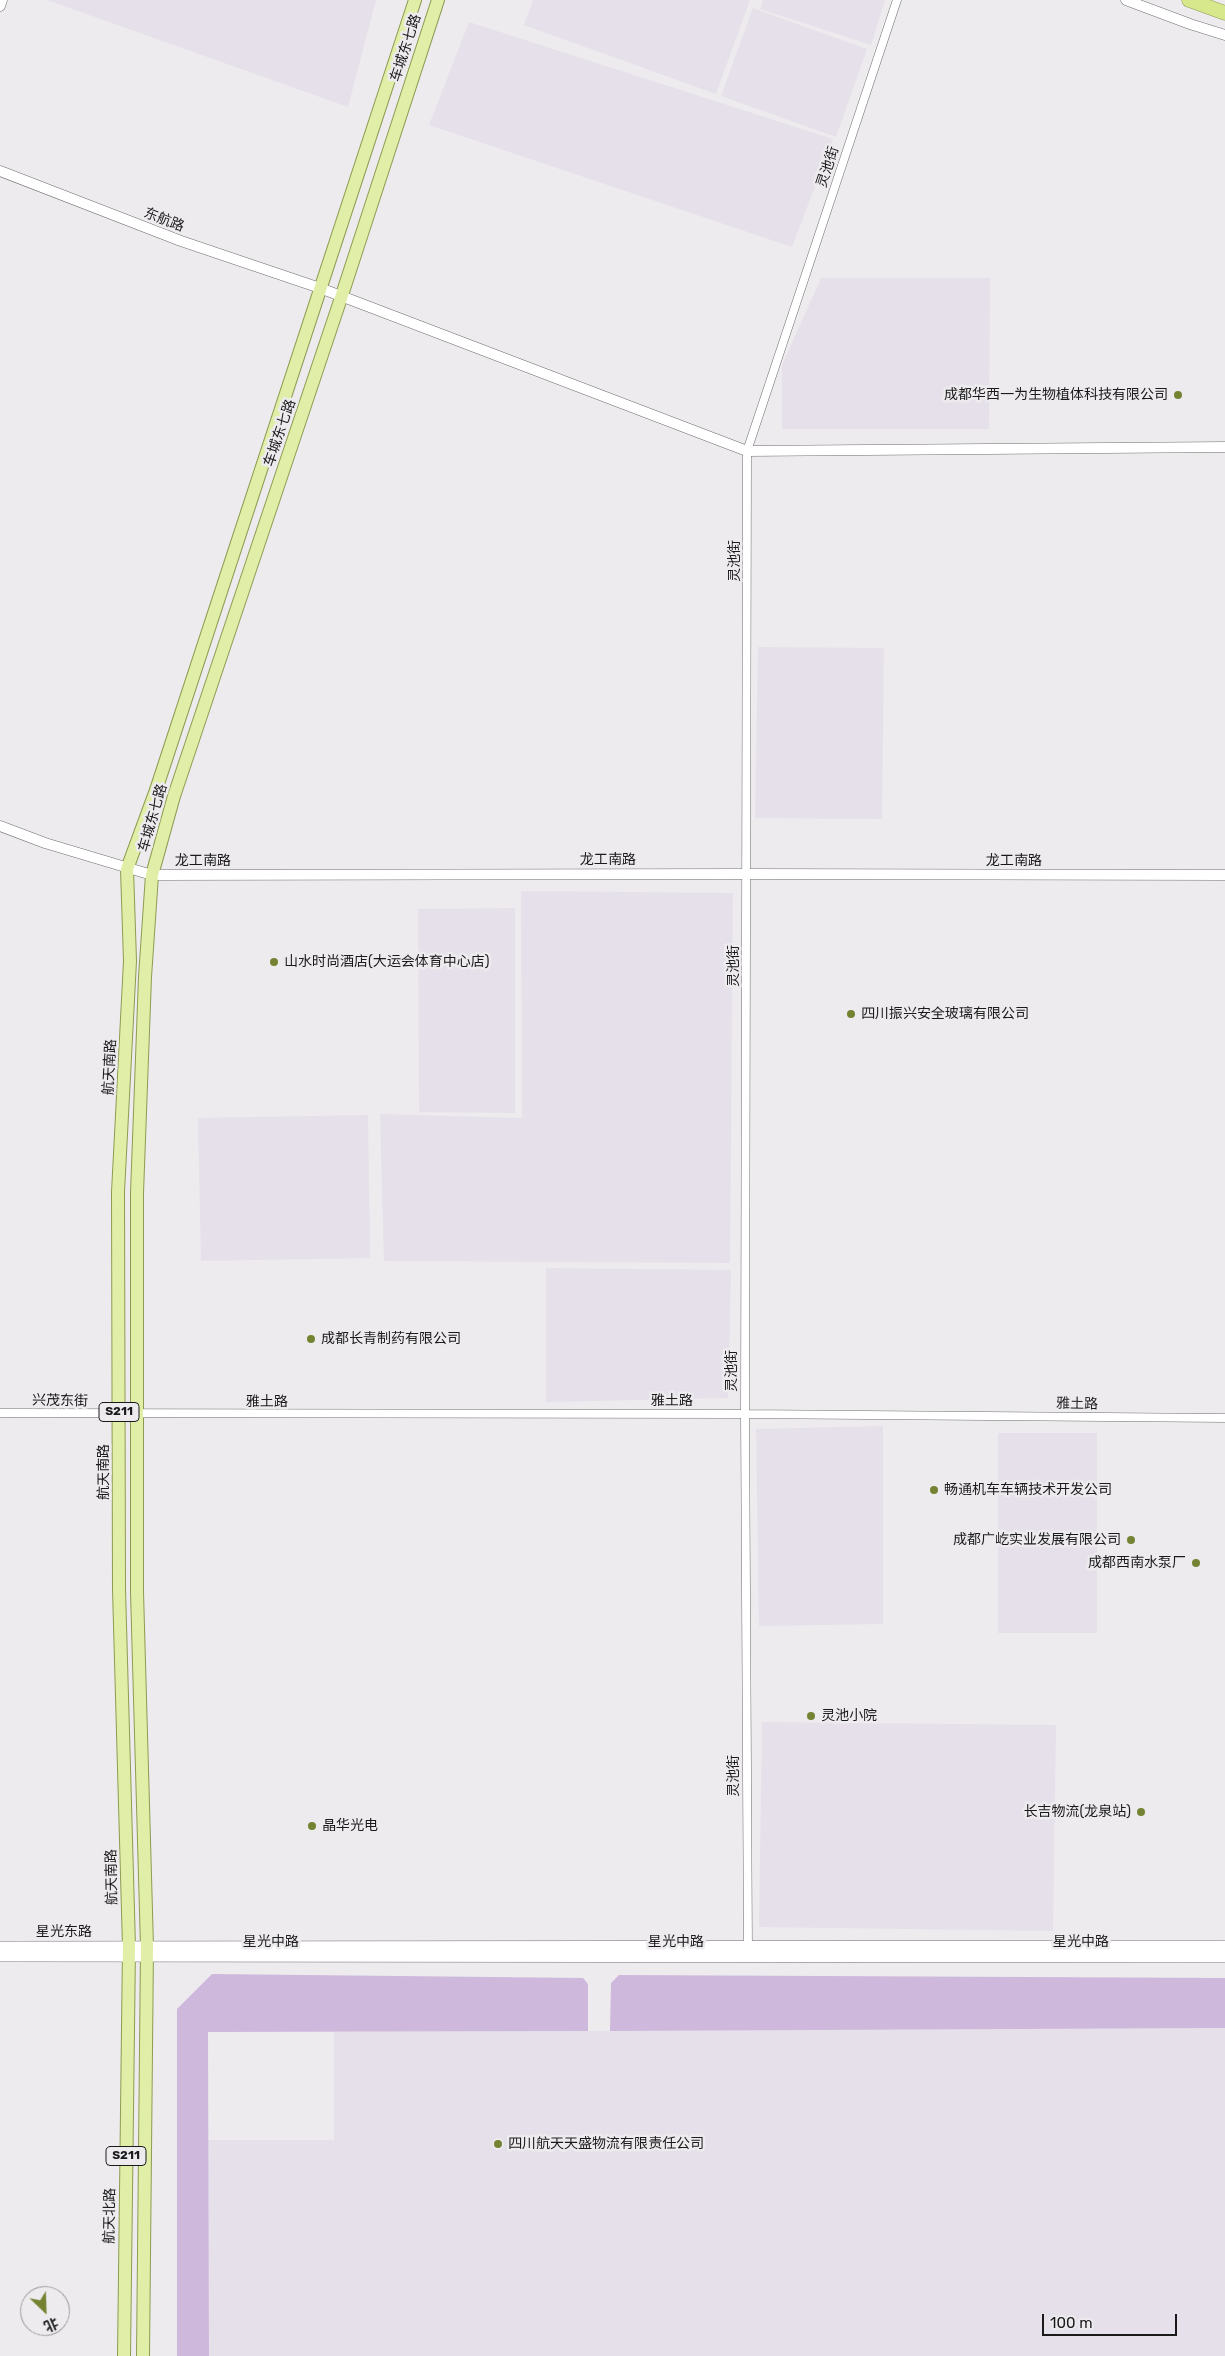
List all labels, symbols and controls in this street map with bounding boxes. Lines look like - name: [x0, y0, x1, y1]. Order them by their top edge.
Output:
- street label: 车城东七路: [387, 12, 425, 84]
- street label: 灵池街: [814, 144, 842, 190]
- street label: 东航路: [141, 205, 187, 235]
- place label: 成都华西一为生物植体科技有限公司: [944, 387, 1168, 403]
- marker: 成都华西一为生物植体科技有限公司: [1172, 389, 1184, 401]
- street label: 车城东七路: [261, 397, 299, 469]
- street label: 灵池街: [727, 540, 743, 582]
- street label: 车城东七路: [135, 782, 171, 854]
- street label: 龙工南路: [580, 852, 636, 868]
- street label: 龙工南路: [175, 853, 231, 869]
- street label: 龙工南路: [986, 853, 1042, 869]
- street label: 灵池街: [726, 945, 742, 987]
- place label: 山水时尚酒店(大运会体育中心店): [284, 954, 489, 970]
- marker: 山水时尚酒店(大运会体育中心店): [268, 956, 280, 968]
- place label: 四川振兴安全玻璃有限公司: [861, 1006, 1029, 1022]
- marker: 四川振兴安全玻璃有限公司: [845, 1008, 857, 1020]
- street label: 航天南路: [100, 1039, 120, 1095]
- place label: 成都长青制药有限公司: [321, 1331, 461, 1347]
- marker: 成都长青制药有限公司: [305, 1333, 317, 1345]
- street label: 灵池街: [724, 1350, 740, 1392]
- street label: 兴茂东街: [32, 1392, 88, 1410]
- street label: 雅土路: [651, 1393, 693, 1409]
- street label: 雅土路: [246, 1394, 288, 1410]
- street label: 雅土路: [1056, 1395, 1098, 1413]
- road number: S211: [99, 1402, 139, 1421]
- street label: 航天南路: [96, 1444, 112, 1500]
- place label: 畅通机车车辆技术开发公司: [944, 1482, 1112, 1498]
- marker: 畅通机车车辆技术开发公司: [928, 1484, 940, 1496]
- place label: 成都广屹实业发展有限公司: [953, 1532, 1121, 1548]
- marker: 成都广屹实业发展有限公司: [1125, 1534, 1137, 1546]
- place label: 成都西南水泵厂: [1088, 1555, 1186, 1571]
- marker: 成都西南水泵厂: [1190, 1557, 1202, 1569]
- place label: 灵池小院: [821, 1708, 877, 1724]
- marker: 灵池小院: [805, 1710, 817, 1722]
- street label: 灵池街: [726, 1755, 742, 1797]
- place label: 长吉物流(龙泉站): [1024, 1804, 1131, 1820]
- marker: 长吉物流(龙泉站): [1135, 1806, 1147, 1818]
- place label: 晶华光电: [322, 1818, 378, 1834]
- marker: 晶华光电: [306, 1820, 318, 1832]
- street label: 航天南路: [103, 1849, 121, 1905]
- street label: 星光东路: [36, 1924, 92, 1940]
- street label: 星光中路: [243, 1934, 299, 1950]
- street label: 星光中路: [648, 1934, 704, 1950]
- street label: 星光中路: [1053, 1934, 1109, 1950]
- place label: 四川航天天盛物流有限责任公司: [508, 2136, 704, 2152]
- marker: 四川航天天盛物流有限责任公司: [492, 2138, 504, 2150]
- road number: S211: [106, 2146, 146, 2166]
- street label: 航天北路: [101, 2188, 119, 2244]
- north arrow: [20, 2286, 70, 2336]
- scale bar: [1045, 2304, 1180, 2336]
- text: 北: [41, 2314, 61, 2335]
- text: 100 m: [1050, 2314, 1092, 2332]

